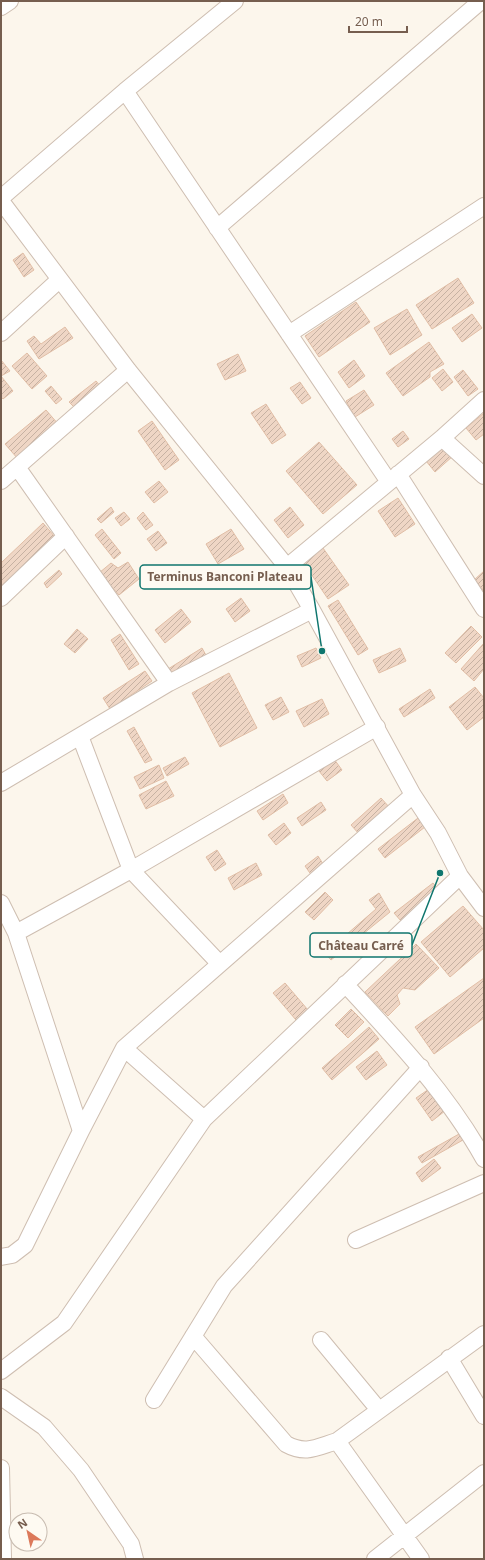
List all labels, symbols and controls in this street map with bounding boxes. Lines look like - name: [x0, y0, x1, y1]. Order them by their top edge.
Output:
- scale bar: [349, 8, 407, 34]
- text: 20 m: [355, 13, 383, 30]
- callout: Terminus Banconi Plateau: [140, 565, 311, 589]
- text: Terminus Banconi Plateau: [147, 568, 303, 585]
- callout: Château Carré: [310, 933, 412, 957]
- text: Château Carré: [318, 937, 404, 954]
- north arrow: [8, 1512, 48, 1552]
- text: N: [14, 1515, 30, 1532]

